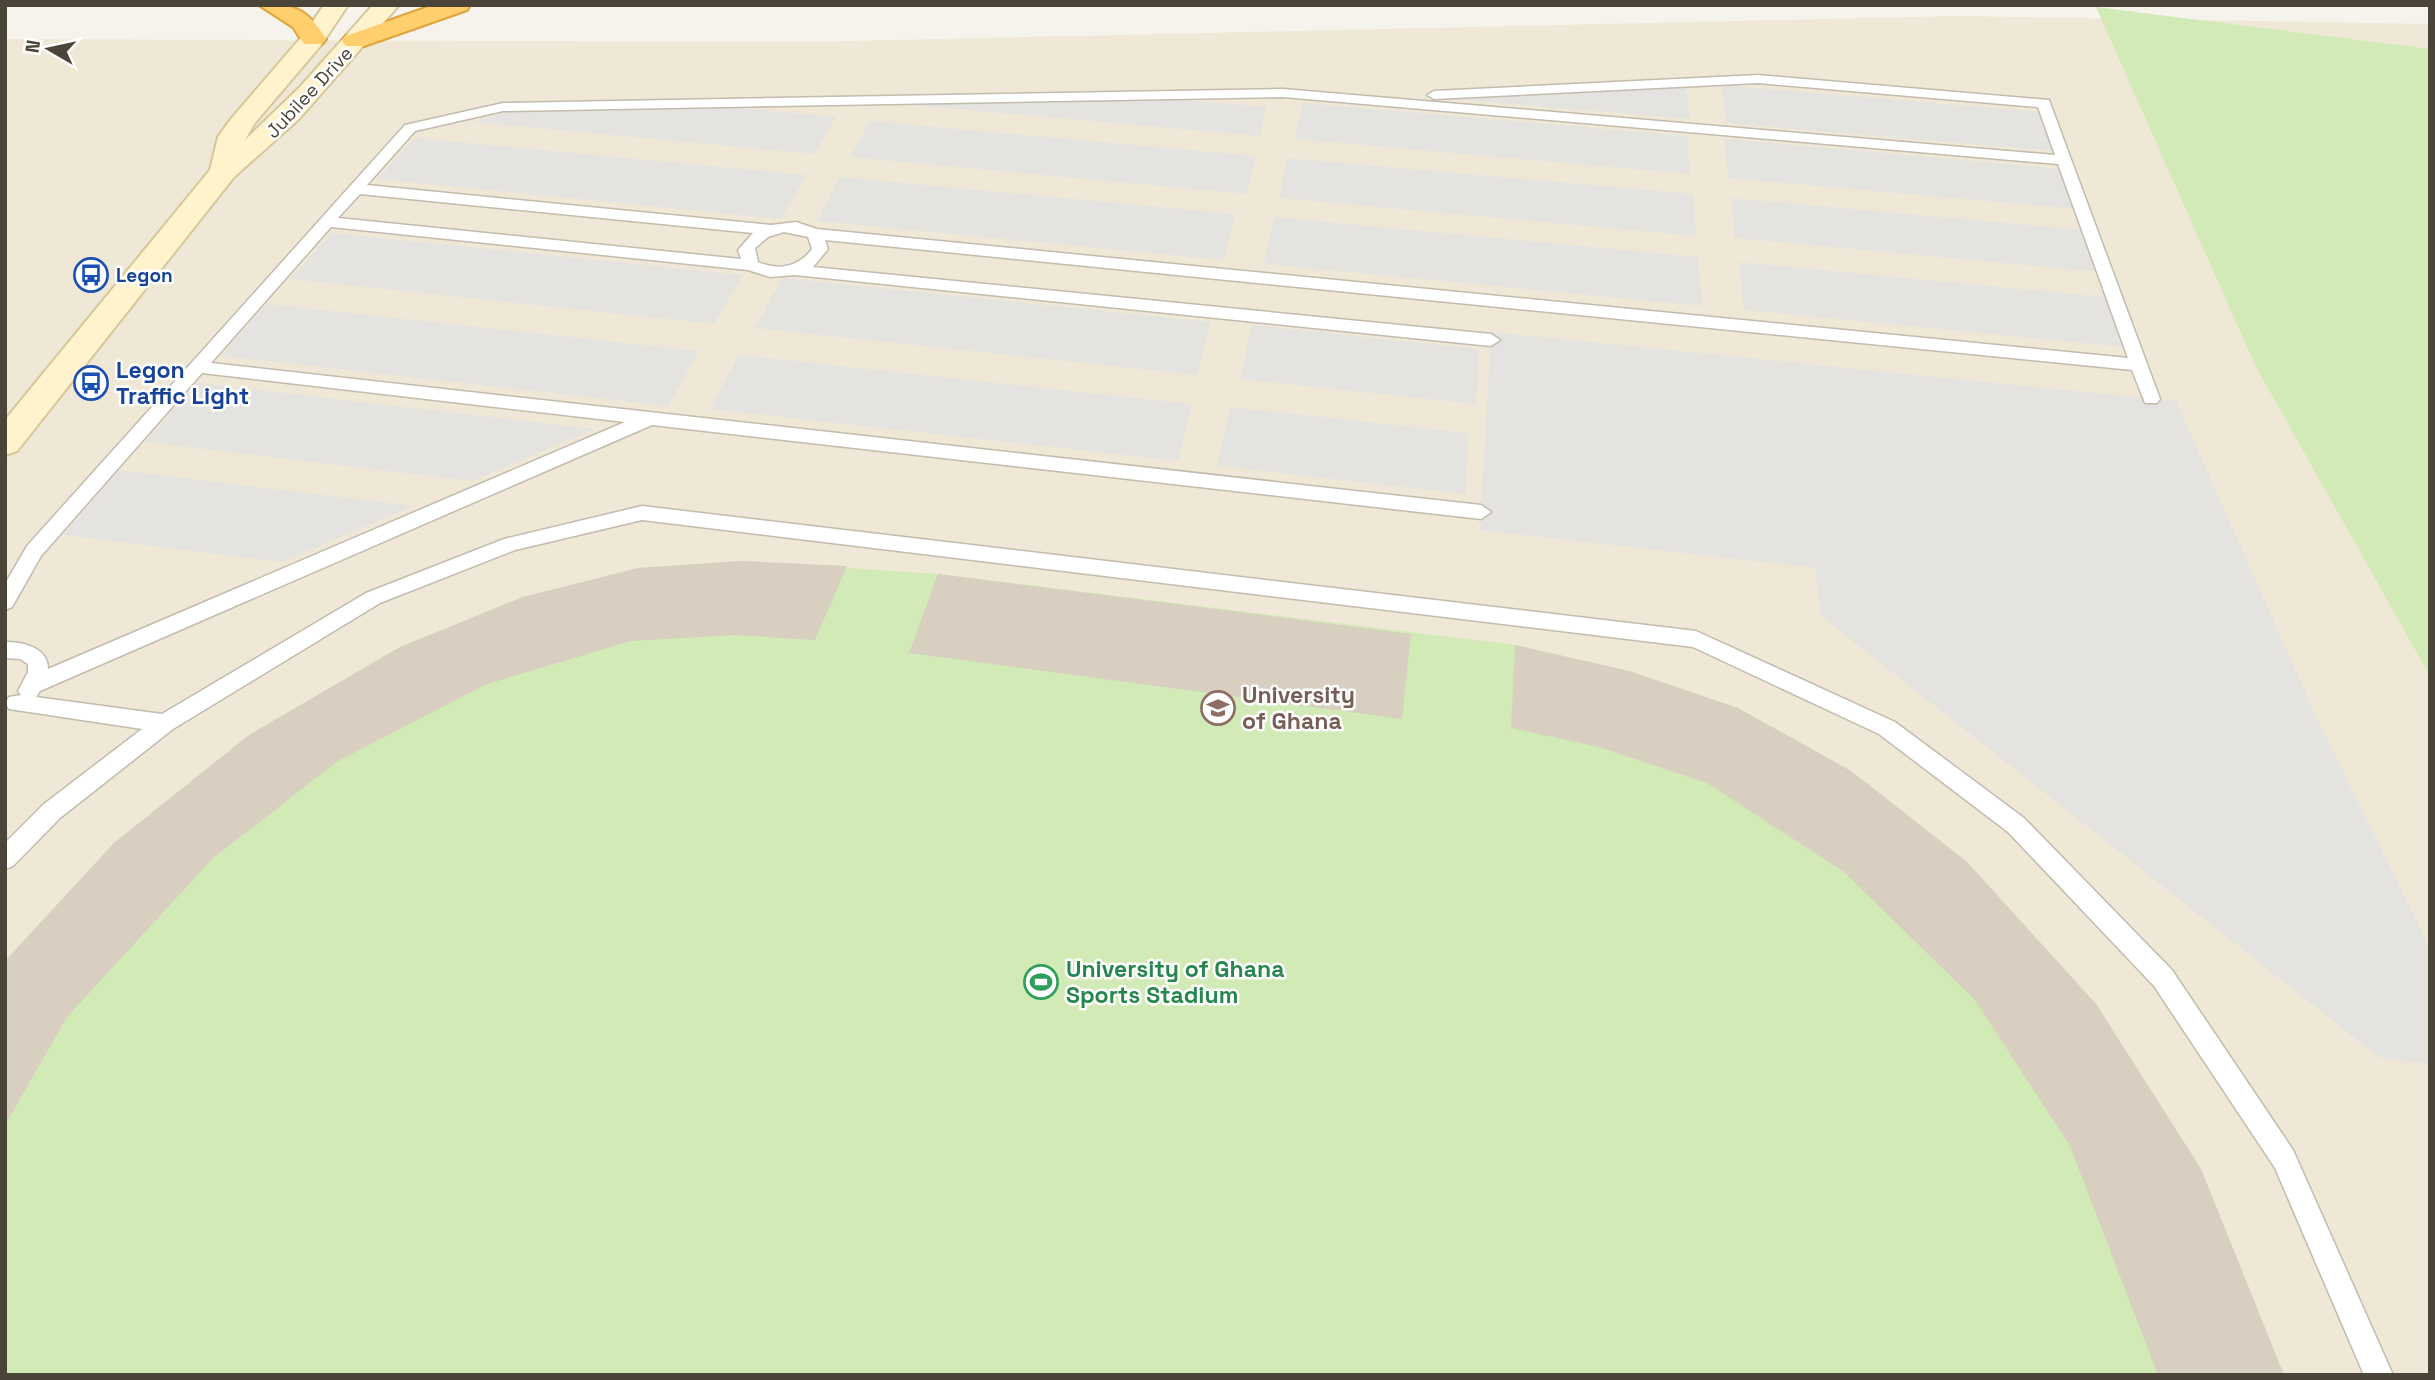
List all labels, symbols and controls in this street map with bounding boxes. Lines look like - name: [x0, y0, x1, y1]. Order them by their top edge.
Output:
- north arrow: [14, 14, 84, 84]
- text: N: [19, 38, 46, 55]
- street label: Jubilee Drive: [260, 41, 358, 144]
- bus stop icon: Legon: [72, 256, 110, 294]
- place label: Legon: [116, 263, 173, 288]
- place label: Legon Traffic Light: [116, 355, 249, 411]
- bus stop icon: Legon Traffic Light: [72, 364, 110, 402]
- place label: University of Ghana: [1242, 680, 1355, 736]
- school or university icon: University of Ghana: [1199, 689, 1237, 727]
- place label: University of Ghana Sports Stadium: [1066, 954, 1285, 1010]
- sports icon: University of Ghana Sports Stadium: [1022, 963, 1060, 1001]

